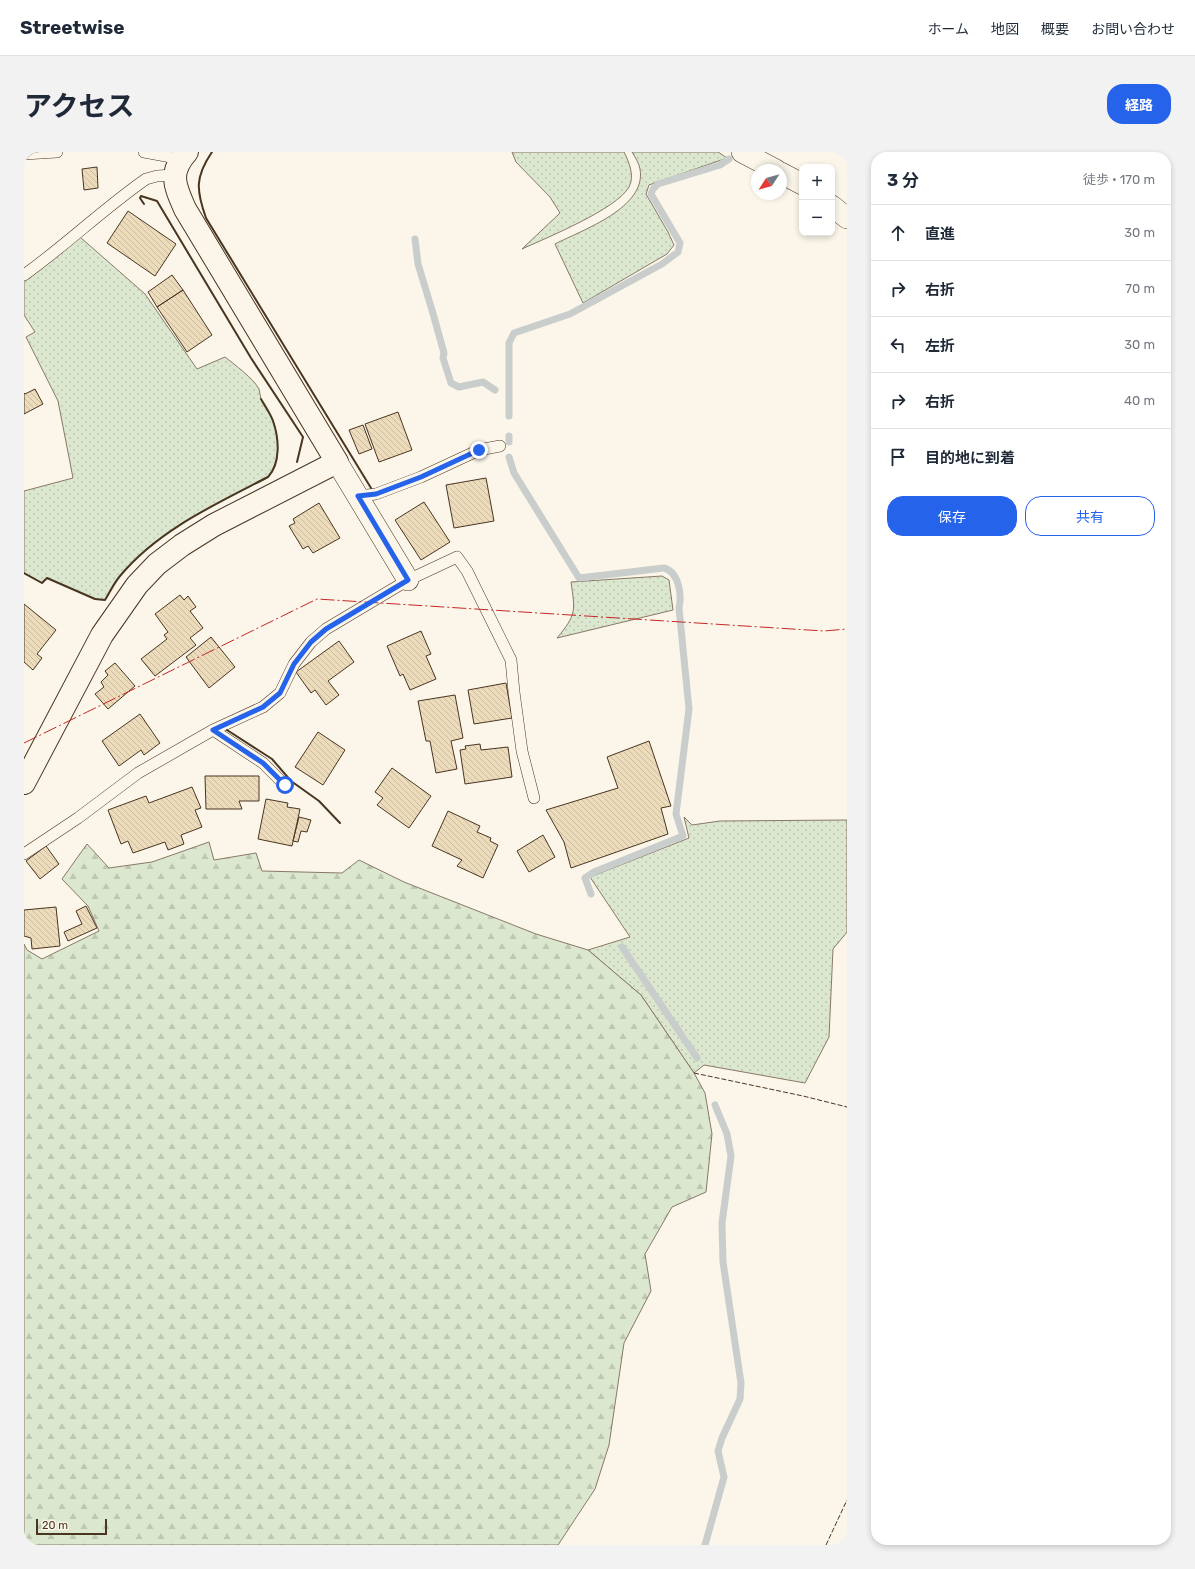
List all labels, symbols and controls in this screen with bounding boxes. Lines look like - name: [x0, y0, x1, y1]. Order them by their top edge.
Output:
- text: Streetwise: [20, 16, 125, 39]
- text: ホーム: [927, 21, 969, 38]
- text: 地図: [991, 21, 1019, 38]
- text: 概要: [1041, 21, 1069, 38]
- text: お問い合わせ: [1091, 21, 1175, 38]
- button: 経路: [1107, 84, 1171, 124]
- text: アクセス: [24, 90, 135, 123]
- north arrow: [751, 164, 787, 200]
- map controls: [799, 164, 835, 236]
- button: +: [799, 164, 835, 200]
- text: 3 分: [887, 170, 919, 190]
- text: 徒歩 · 170 m: [1083, 172, 1155, 187]
- button: −: [799, 200, 835, 236]
- icon: ahead: [887, 222, 909, 244]
- text: 直進: [925, 225, 955, 243]
- text: 30 m: [1124, 225, 1155, 240]
- icon: right: [887, 278, 909, 300]
- text: 右折: [925, 281, 955, 299]
- text: 70 m: [1125, 281, 1155, 296]
- icon: left: [887, 334, 909, 356]
- text: 左折: [925, 337, 955, 355]
- text: 30 m: [1124, 337, 1155, 352]
- icon: right: [887, 390, 909, 412]
- text: 右折: [925, 393, 955, 411]
- text: 40 m: [1124, 393, 1155, 408]
- route end: [470, 441, 488, 459]
- icon: arrive: [887, 446, 909, 468]
- text: 目的地に到着: [925, 449, 1015, 467]
- button: 保存: [887, 496, 1017, 536]
- button: 共有: [1025, 496, 1155, 536]
- route start: [276, 776, 294, 794]
- scale bar: [36, 1517, 107, 1536]
- text: 20 m: [42, 1519, 68, 1532]

